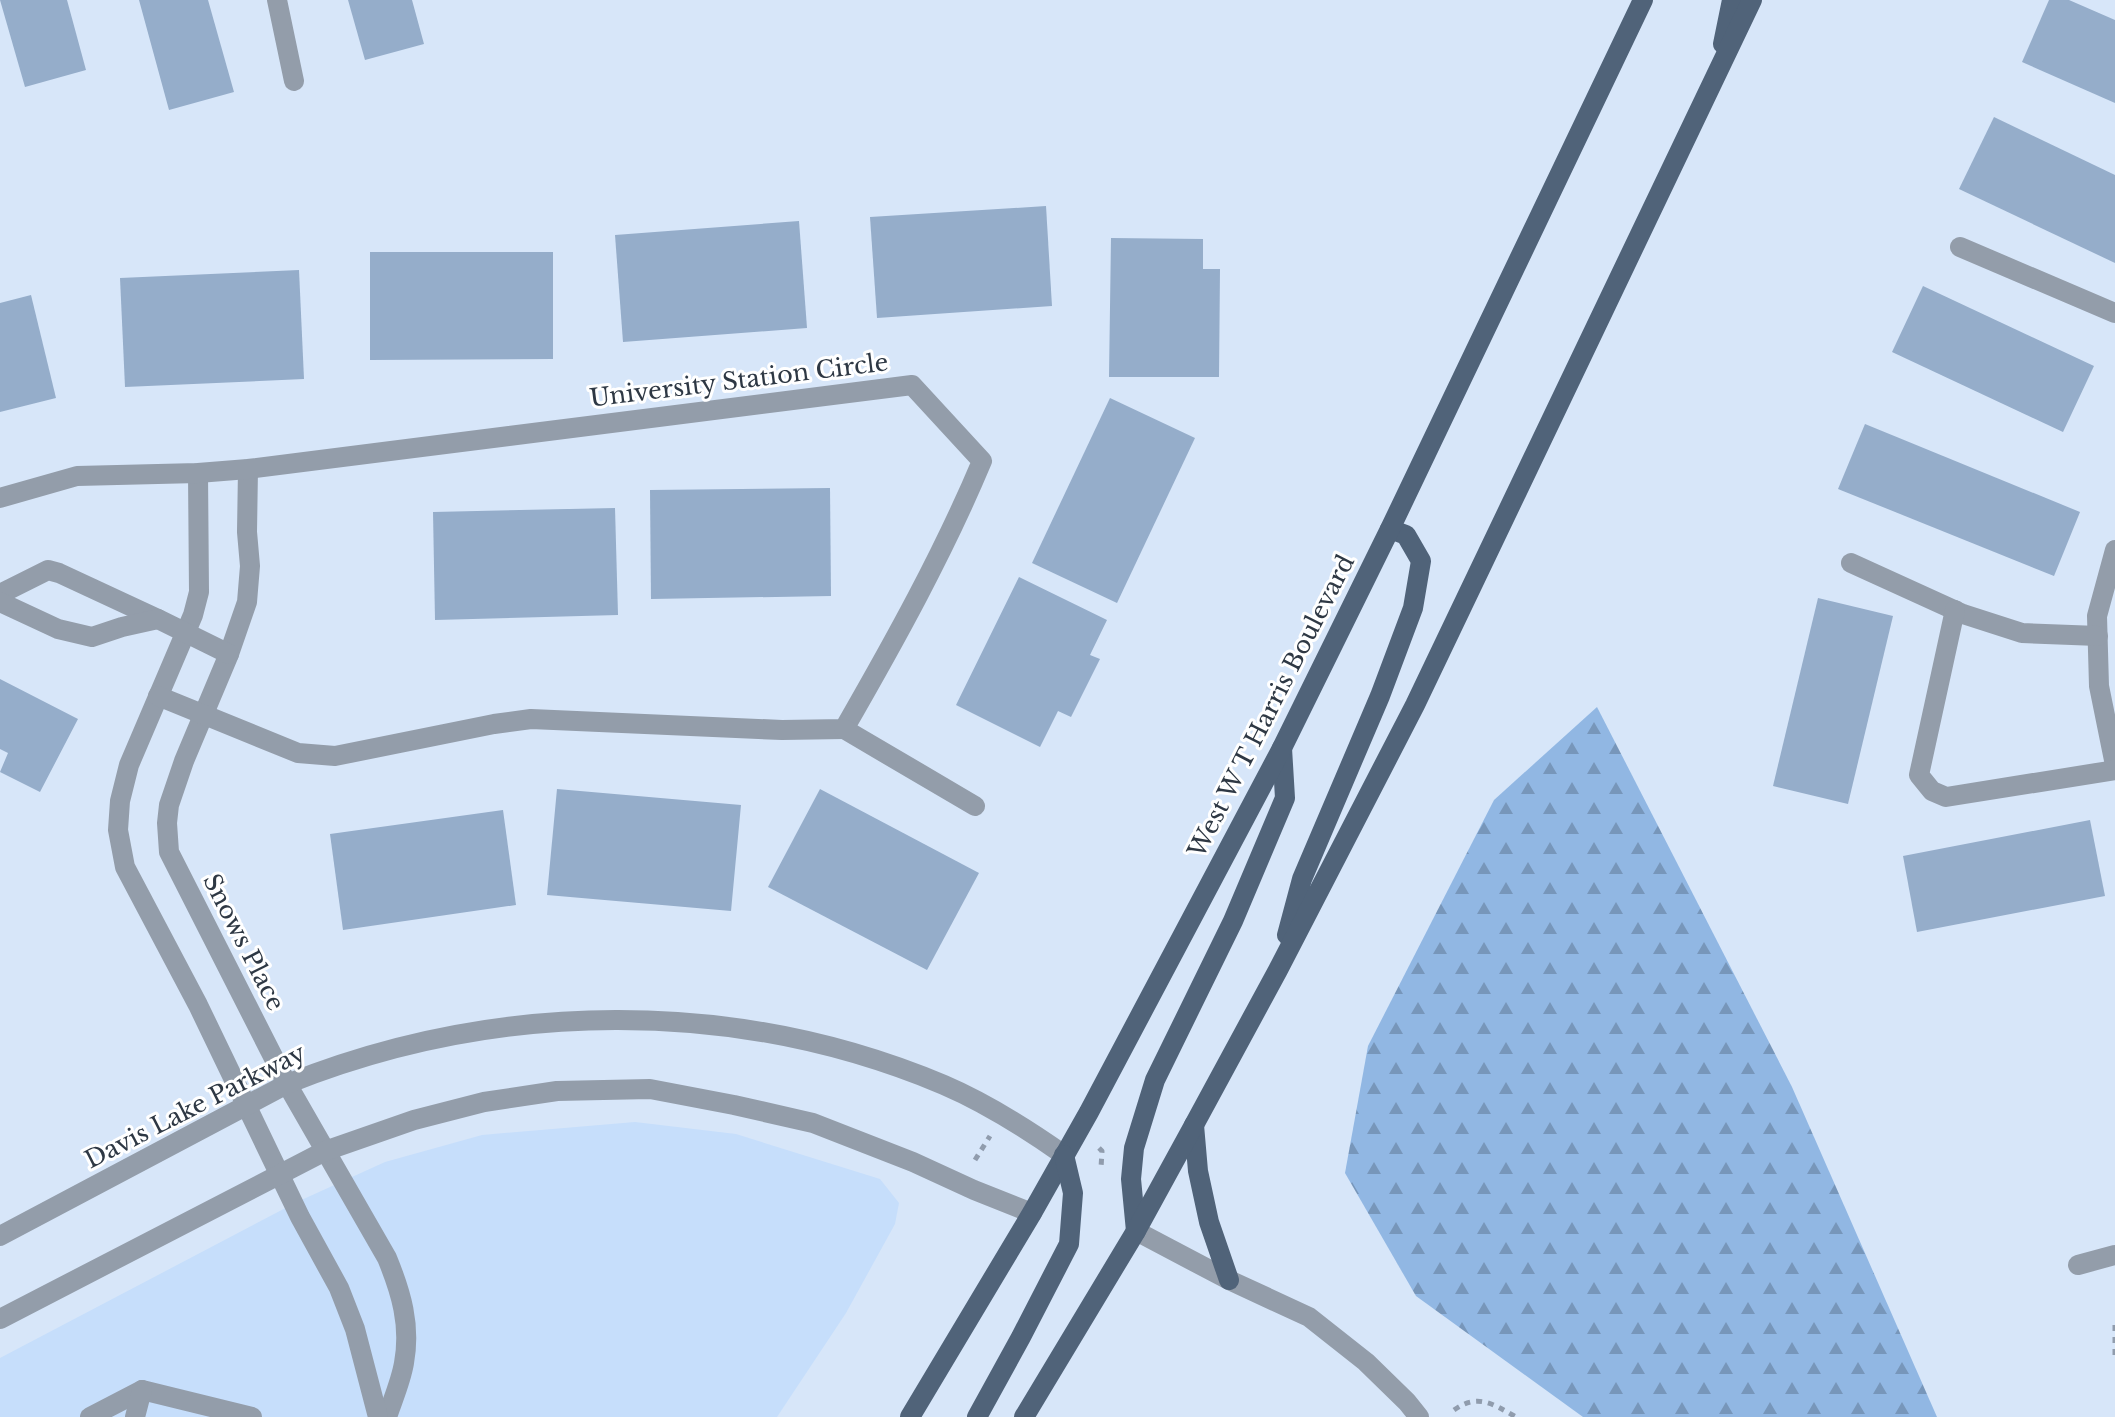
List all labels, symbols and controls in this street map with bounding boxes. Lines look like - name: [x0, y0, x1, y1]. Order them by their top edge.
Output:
- street label: University Station Circle: [588, 347, 890, 413]
- street label: West W T Harris Boulevard: [1181, 550, 1360, 863]
- street label: Snows Place: [197, 869, 291, 1015]
- street label: Davis Lake Parkway: [80, 1037, 311, 1174]

